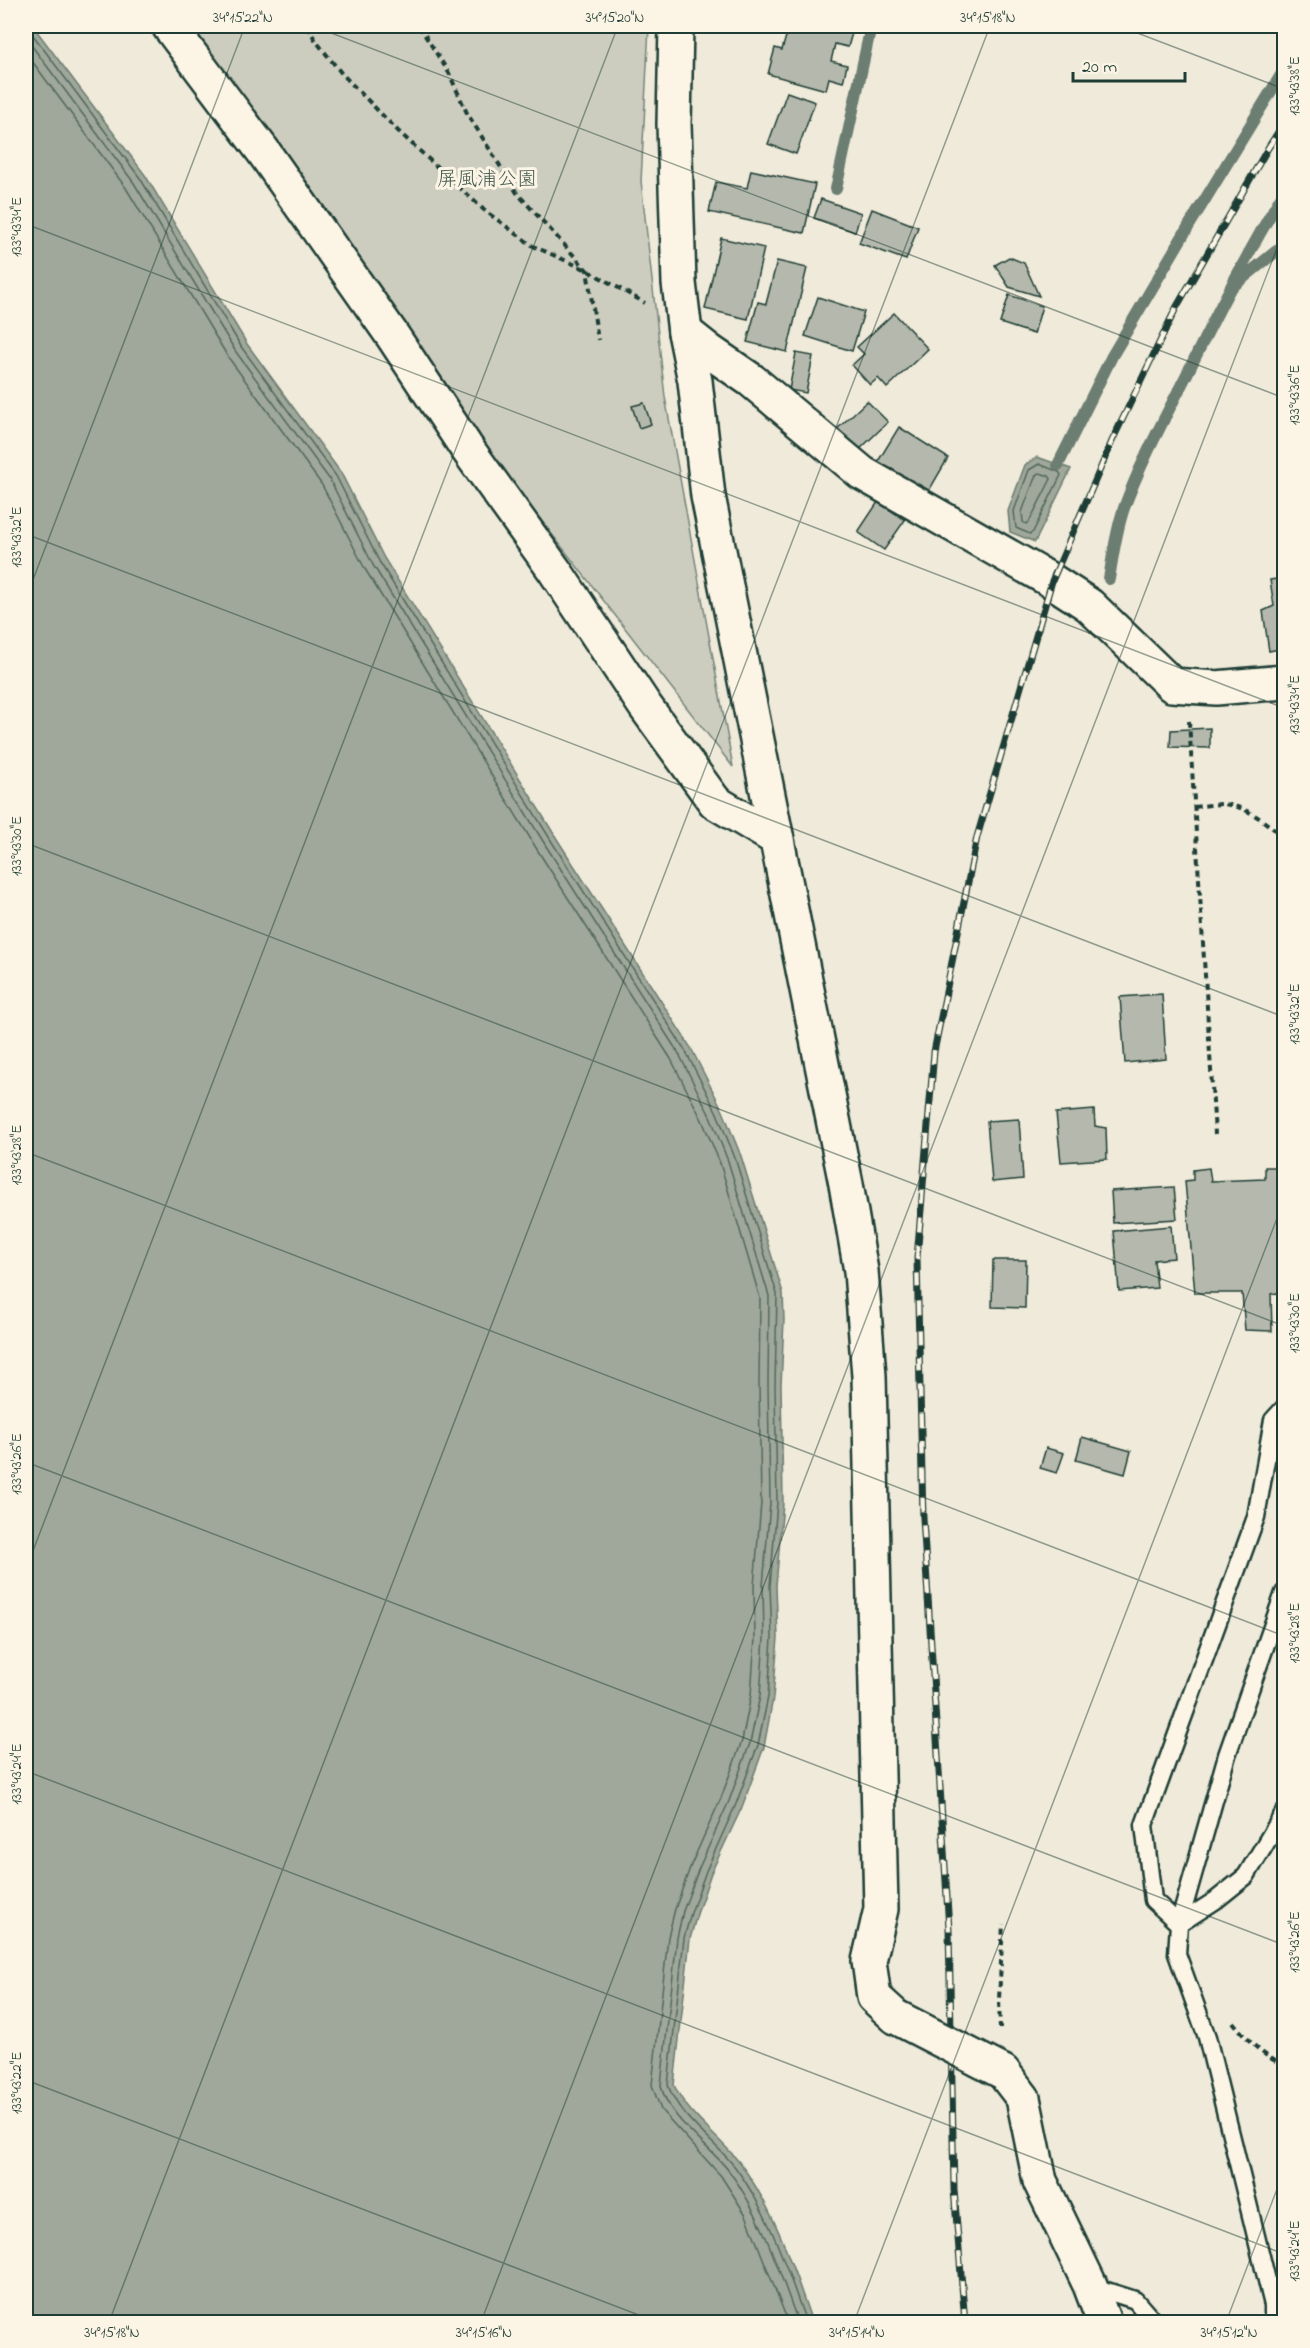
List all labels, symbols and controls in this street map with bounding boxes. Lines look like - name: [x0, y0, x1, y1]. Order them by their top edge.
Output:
- text: 34°15'22"N: [213, 7, 273, 29]
- text: 34°15'20"N: [586, 7, 644, 29]
- text: 34°15'18"N: [960, 7, 1016, 29]
- scale bar: [1073, 45, 1186, 83]
- text: 20 m: [1082, 55, 1117, 81]
- text: 133°43'38"E: [1284, 56, 1306, 116]
- park label: 屏風浦公園: [437, 166, 537, 195]
- text: 133°43'34"E: [6, 197, 28, 257]
- text: 133°43'36"E: [1284, 365, 1306, 425]
- text: 133°43'32"E: [6, 506, 28, 568]
- text: 133°43'34"E: [1284, 675, 1306, 735]
- text: 133°43'30"E: [6, 816, 28, 876]
- text: 133°43'32"E: [1284, 983, 1306, 1045]
- text: 133°43'28"E: [6, 1125, 28, 1185]
- text: 133°43'30"E: [1284, 1293, 1306, 1353]
- text: 133°43'26"E: [6, 1433, 28, 1495]
- text: 133°43'28"E: [1284, 1603, 1306, 1663]
- text: 133°43'24"E: [6, 1743, 28, 1805]
- text: 133°43'26"E: [1284, 1911, 1306, 1973]
- text: 133°43'22"E: [6, 2052, 28, 2114]
- text: 133°43'24"E: [1284, 2220, 1306, 2282]
- text: 34°15'18"N: [84, 2322, 140, 2344]
- text: 34°15'16"N: [456, 2322, 512, 2344]
- text: 34°15'14"N: [829, 2322, 885, 2344]
- text: 34°15'12"N: [1200, 2322, 1258, 2344]

